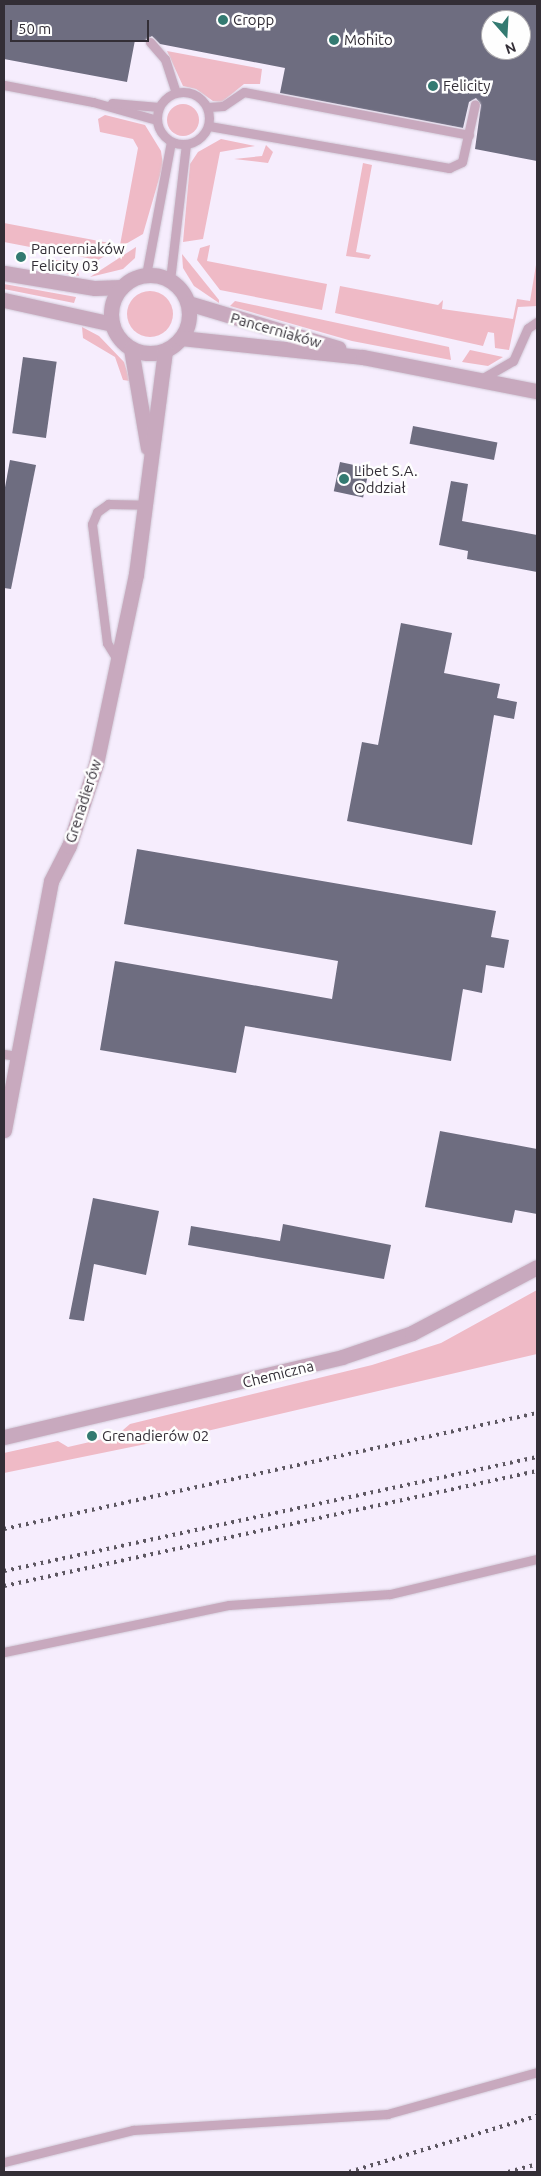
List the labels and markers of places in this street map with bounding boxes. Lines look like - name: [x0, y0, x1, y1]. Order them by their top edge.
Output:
- place label: Cropp: [233, 11, 274, 29]
- marker: Cropp: [217, 14, 229, 26]
- place label: Mohito: [344, 31, 393, 49]
- marker: Mohito: [328, 34, 340, 46]
- place label: Felicity: [443, 77, 490, 95]
- marker: Felicity: [427, 80, 439, 92]
- place label: Pancerniaków Felicity 03: [31, 239, 125, 274]
- marker: Pancerniaków Felicity 03: [15, 251, 27, 263]
- place label: Libet S.A. Oddział: [354, 461, 418, 496]
- marker: Libet S.A. Oddział: [338, 473, 350, 485]
- place label: Grenadierów 02: [102, 1427, 209, 1445]
- marker: Grenadierów 02: [86, 1430, 98, 1442]

